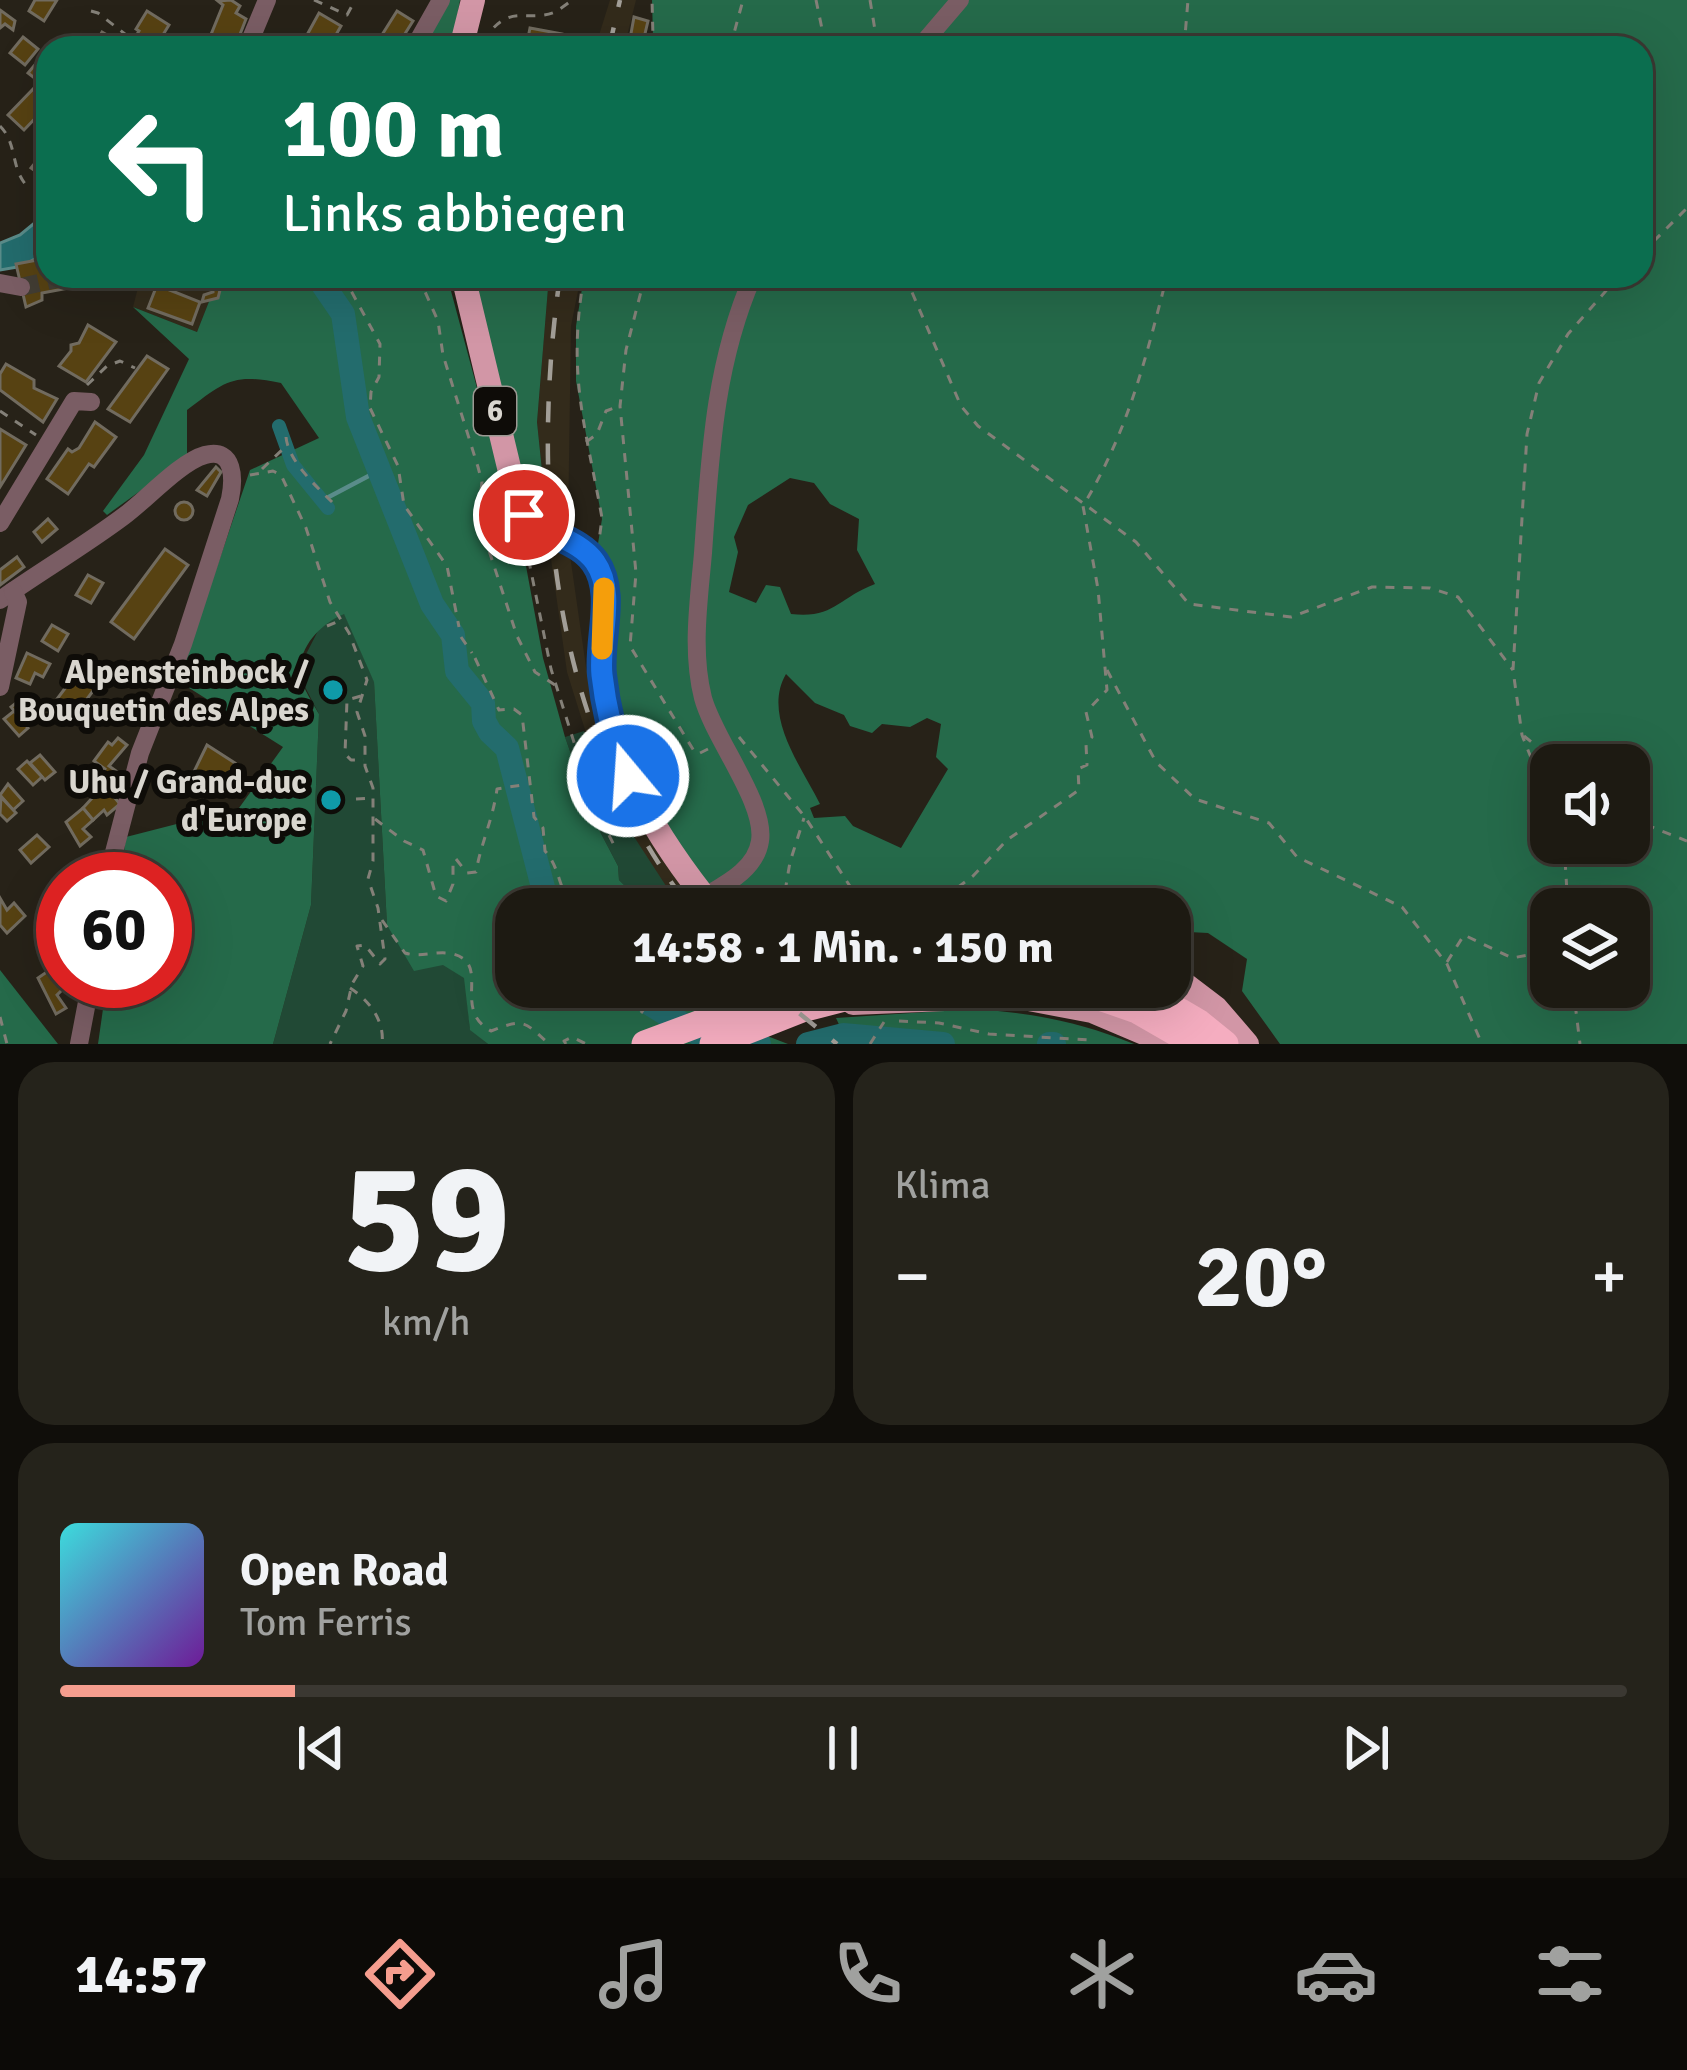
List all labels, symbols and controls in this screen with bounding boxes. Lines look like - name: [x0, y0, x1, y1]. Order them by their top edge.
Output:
- text: 100 m: [282, 77, 504, 181]
- icon: left: [84, 84, 240, 240]
- text: Links abbiegen: [282, 180, 627, 247]
- road number: 6: [474, 387, 516, 435]
- pin: [473, 464, 575, 566]
- icon: arrive: [491, 482, 557, 548]
- place label: Alpensteinbock / Bouquetin des Alpes: [18, 652, 309, 731]
- marker: Alpensteinbock / Bouquetin des Alpes: [320, 677, 346, 703]
- position arrow: [565, 713, 691, 839]
- map controls: [1530, 744, 1650, 1008]
- button: sound: [1530, 744, 1650, 864]
- place label: Uhu / Grand-duc d'Europe: [68, 762, 307, 841]
- marker: Uhu / Grand-duc d'Europe: [318, 787, 344, 813]
- speed limit sign: 60: [36, 852, 192, 1008]
- button: layers: [1530, 888, 1650, 1008]
- text: 14:58 · 1 Min. · 150 m: [632, 920, 1054, 975]
- text: 59: [342, 1123, 510, 1316]
- text: Klima: [895, 1161, 990, 1209]
- text: 20°: [1194, 1221, 1327, 1332]
- text: −: [895, 1236, 930, 1317]
- text: +: [1591, 1236, 1627, 1317]
- text: km/h: [382, 1298, 470, 1346]
- text: Open Road: [240, 1543, 449, 1598]
- text: Tom Ferris: [240, 1598, 412, 1646]
- icon: previous: [288, 1715, 354, 1781]
- icon: pause: [810, 1715, 876, 1781]
- icon: next: [1333, 1715, 1399, 1781]
- icon: directions: [358, 1932, 442, 2016]
- icon: music: [592, 1932, 676, 2016]
- icon: phone: [826, 1932, 910, 2016]
- icon: climate: [1060, 1932, 1144, 2016]
- icon: car: [1294, 1932, 1378, 2016]
- icon: filters: [1528, 1932, 1612, 2016]
- text: 14:57: [75, 1941, 208, 2008]

